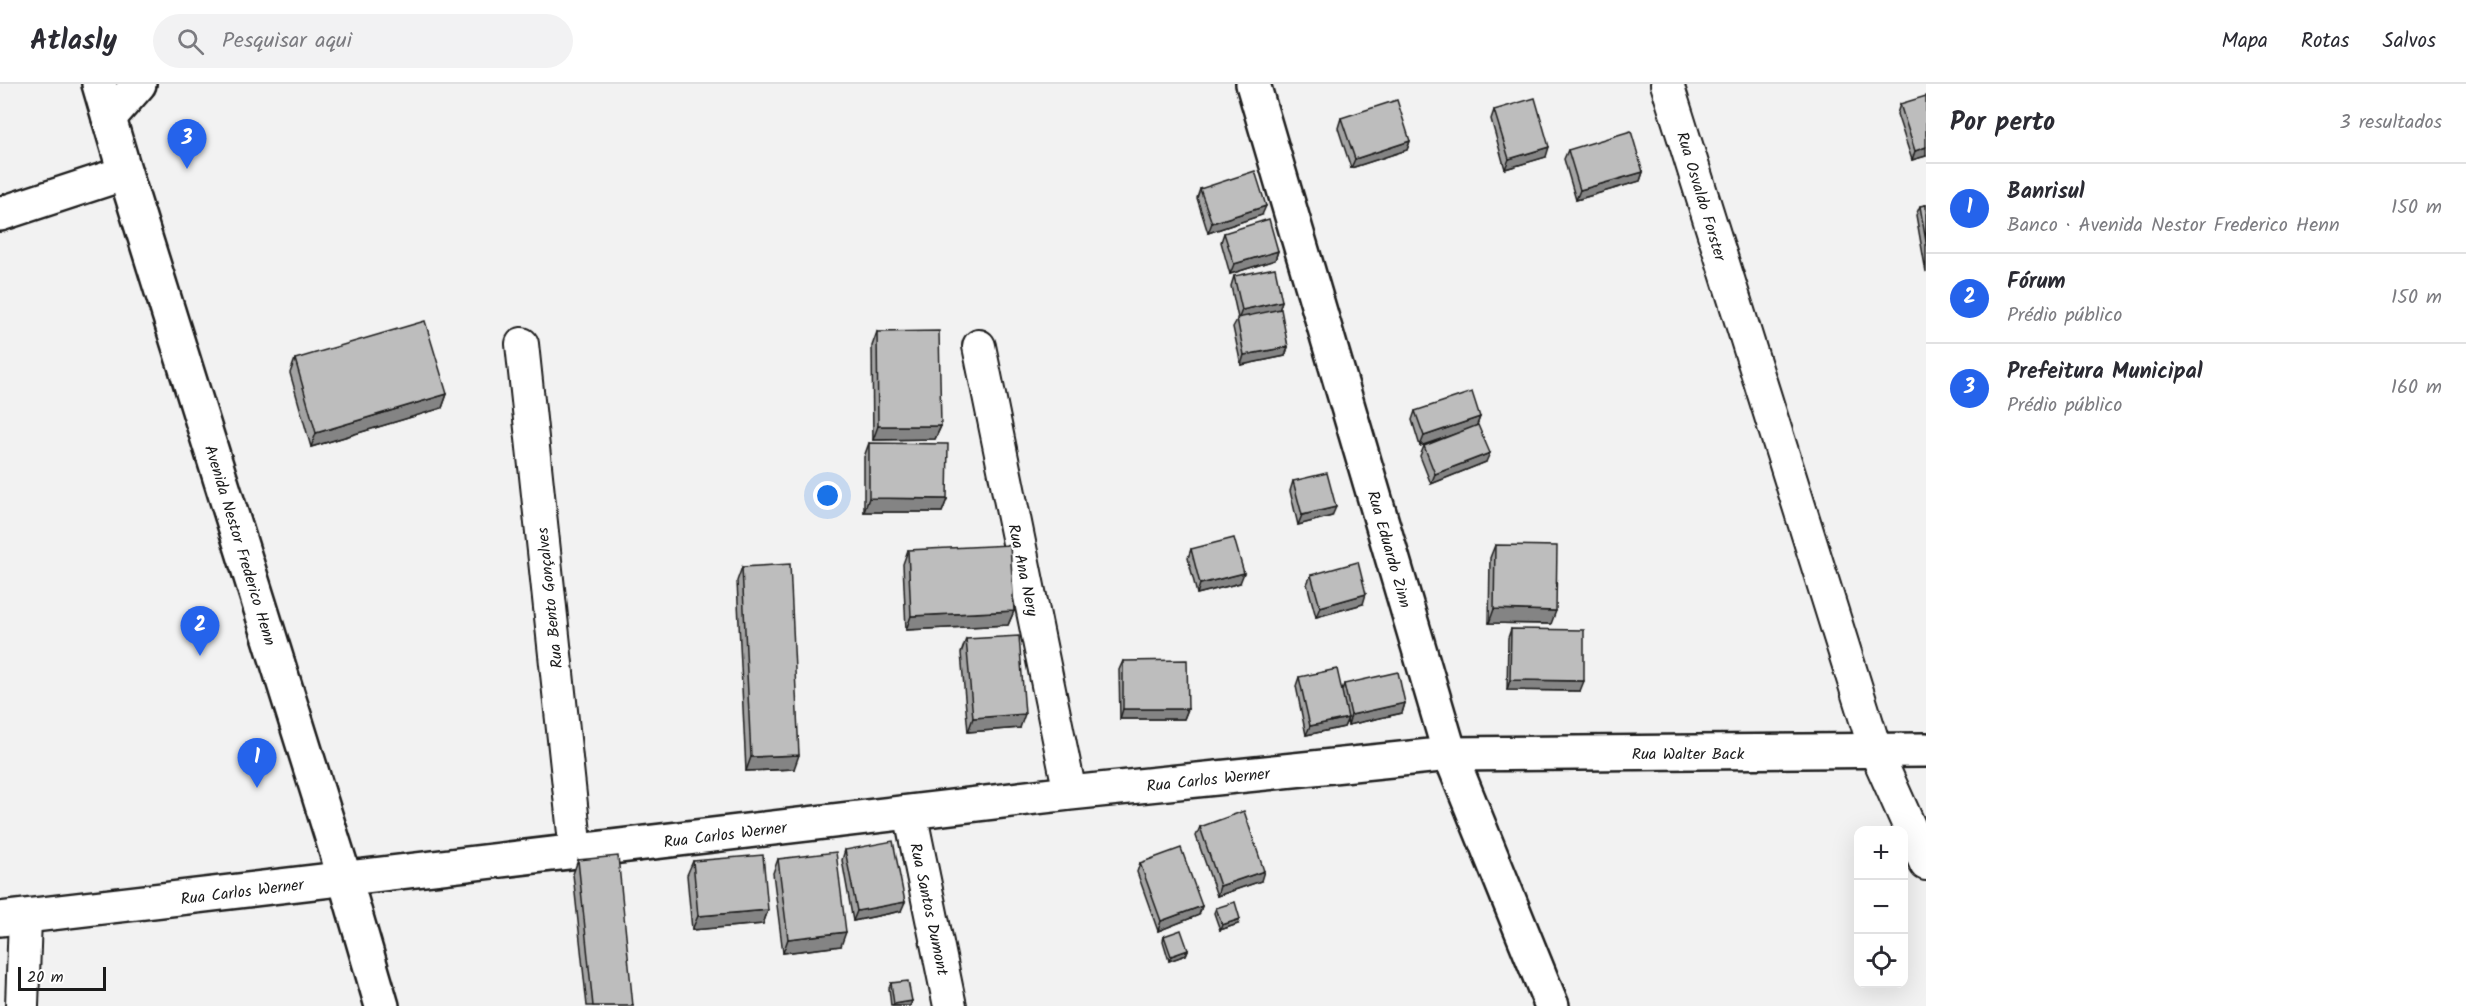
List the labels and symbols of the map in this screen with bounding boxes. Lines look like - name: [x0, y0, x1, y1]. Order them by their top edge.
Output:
- pin: 3: [168, 120, 207, 169]
- street label: Rua Osvaldo Forster: [1669, 129, 1733, 266]
- street label: Avenida Nestor Frederico Henn: [197, 442, 282, 649]
- your location: [813, 481, 842, 510]
- street label: Rua Eduardo Zinn: [1360, 488, 1417, 611]
- street label: Rua Ana Nery: [1001, 522, 1045, 619]
- street label: Rua Bento Gonçalves: [531, 526, 570, 670]
- pin: 2: [180, 606, 220, 656]
- pin: 1: [238, 738, 276, 788]
- street label: Rua Walter Back: [1632, 742, 1745, 767]
- street label: Rua Carlos Werner: [1145, 761, 1273, 799]
- street label: Rua Carlos Werner: [662, 815, 790, 855]
- street label: Rua Santos Dumont: [902, 841, 955, 979]
- street label: Rua Carlos Werner: [179, 872, 307, 912]
- scale bar: [18, 964, 106, 992]

